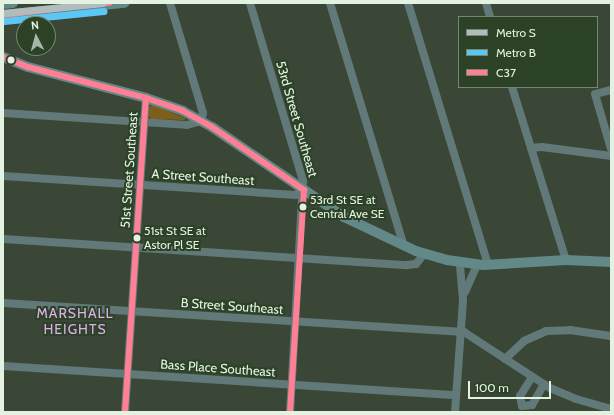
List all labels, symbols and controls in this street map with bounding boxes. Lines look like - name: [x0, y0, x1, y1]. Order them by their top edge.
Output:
- north arrow: [16, 16, 56, 56]
- legend: [458, 16, 598, 88]
- text: N: [30, 18, 39, 32]
- text: Metro S: [496, 25, 536, 40]
- text: Metro B: [496, 45, 536, 60]
- unlabelled marker: [6, 55, 16, 65]
- street label: 53rd Street Southeast: [273, 59, 321, 179]
- text: C37: [496, 65, 516, 80]
- street label: 51st Street Southeast: [117, 112, 141, 228]
- street label: A Street Southeast: [151, 166, 255, 188]
- place label: 53rd St SE at Central Ave SE: [310, 193, 384, 221]
- marker: 53rd St SE at Central Ave SE: [298, 202, 308, 212]
- place label: 51st St SE at Astor Pl SE: [144, 224, 206, 252]
- marker: 51st St SE at Astor Pl SE: [132, 233, 142, 243]
- street label: B Street Southeast: [180, 295, 284, 317]
- district label: MARSHALL HEIGHTS: [36, 305, 114, 338]
- street label: Bass Place Southeast: [160, 356, 276, 380]
- scale bar: [470, 373, 553, 399]
- text: 100 m: [475, 380, 509, 395]

